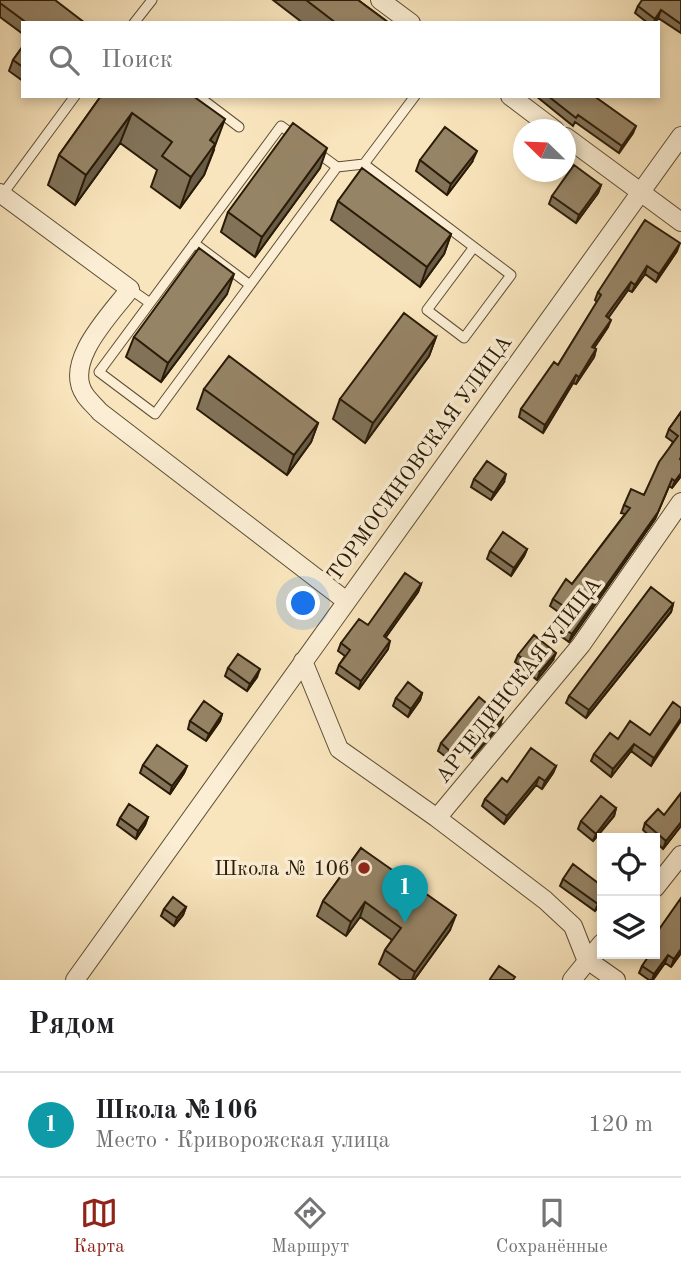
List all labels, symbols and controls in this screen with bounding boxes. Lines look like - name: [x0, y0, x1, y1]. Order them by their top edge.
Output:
- search box: [21, 21, 660, 98]
- icon: search: [45, 41, 83, 79]
- text: Поиск: [101, 47, 173, 73]
- north arrow: [513, 119, 576, 182]
- street label: ТОРМОСИНОВСКАЯ УЛИЦА: [324, 332, 516, 586]
- street label: АРЧЕДИНСКАЯ УЛИЦА: [433, 574, 606, 788]
- your location: [286, 586, 320, 620]
- map controls: [597, 833, 660, 959]
- button: locate: [597, 833, 660, 896]
- place label: Школа № 106: [214, 859, 350, 880]
- marker: Школа № 106: [356, 860, 372, 876]
- pin: 1: [382, 865, 428, 923]
- button: layers: [597, 896, 660, 959]
- text: Рядом: [28, 1010, 115, 1040]
- text: Школа №106: [95, 1098, 258, 1124]
- text: 1: [44, 1113, 58, 1136]
- text: 120 m: [588, 1113, 653, 1136]
- text: Место · Криворожская улица: [95, 1129, 390, 1152]
- tab: Карта: [73, 1194, 125, 1259]
- tab: Маршрут: [271, 1194, 349, 1259]
- tab: Сохранённые: [496, 1194, 608, 1259]

